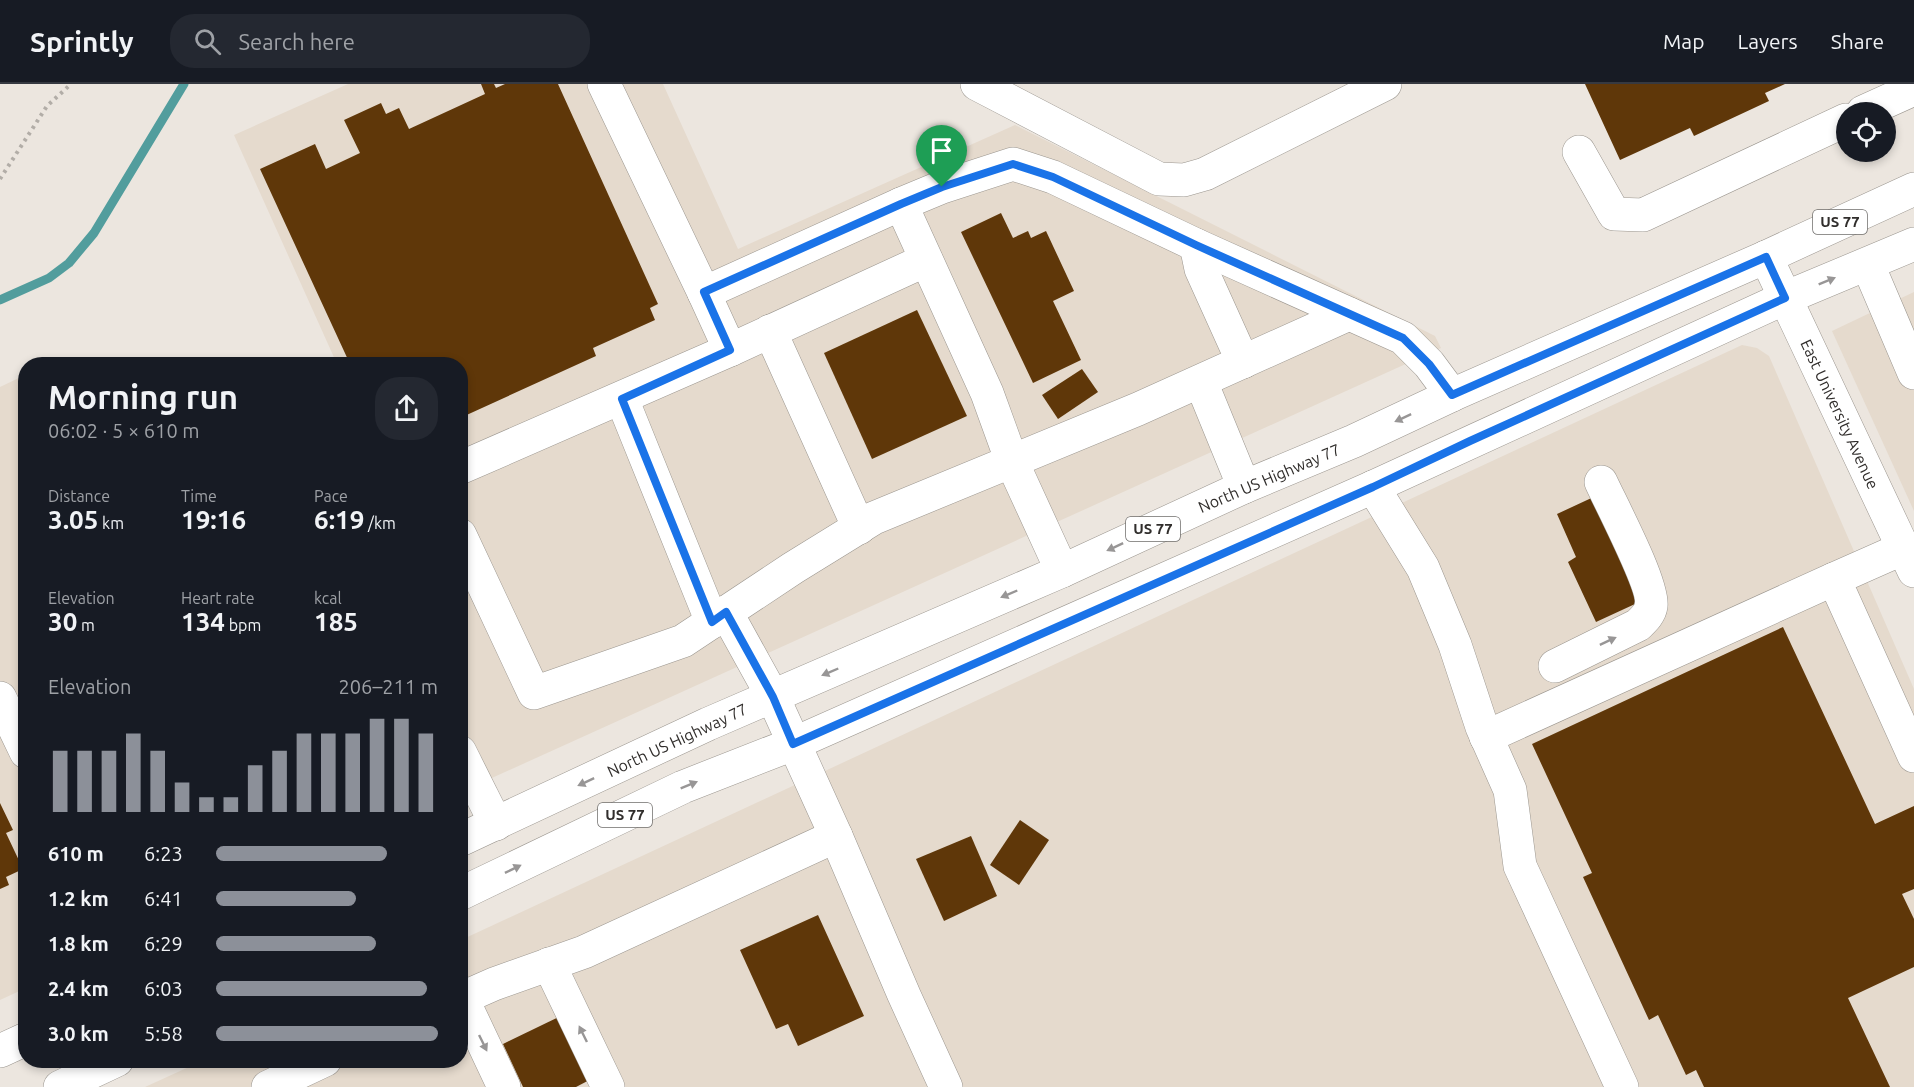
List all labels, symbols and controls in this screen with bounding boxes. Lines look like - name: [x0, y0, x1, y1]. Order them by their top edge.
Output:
- search box: [170, 14, 590, 68]
- icon: search: [191, 25, 224, 58]
- text: Sprintly: [30, 26, 134, 57]
- text: Search here: [239, 29, 355, 54]
- text: Map: [1663, 29, 1704, 53]
- text: Layers: [1737, 29, 1798, 53]
- text: Share: [1831, 29, 1884, 53]
- map controls: [1836, 102, 1896, 162]
- button: locate: [1836, 102, 1896, 162]
- pin: [916, 125, 967, 187]
- icon: arrive: [925, 134, 958, 167]
- road number: US 77: [1813, 210, 1867, 234]
- one-way arrow: [1818, 276, 1836, 286]
- street label: East University Avenue: [1797, 336, 1883, 492]
- button: share: [375, 377, 438, 440]
- text: Morning run: [48, 378, 238, 415]
- one-way arrow: [1394, 414, 1411, 423]
- text: 06:02 · 5 × 610 m: [48, 419, 200, 442]
- street label: North US Highway 77: [1195, 440, 1343, 516]
- text: Distance: [48, 487, 110, 505]
- text: Time: [181, 487, 217, 505]
- text: Pace: [314, 487, 348, 505]
- text: 3.05: [48, 505, 98, 534]
- text: 19:16: [181, 505, 246, 534]
- text: 6:19: [314, 505, 364, 534]
- text: km: [98, 514, 124, 532]
- text: /km: [364, 514, 396, 532]
- road number: US 77: [1126, 517, 1180, 541]
- one-way arrow: [1107, 542, 1124, 551]
- text: Elevation: [48, 589, 115, 607]
- text: Heart rate: [181, 589, 255, 607]
- text: kcal: [314, 589, 342, 607]
- one-way arrow: [999, 589, 1017, 599]
- text: 30: [48, 607, 77, 636]
- text: 134: [181, 607, 225, 636]
- text: 185: [314, 607, 358, 636]
- text: m: [77, 616, 95, 634]
- text: bpm: [225, 616, 261, 634]
- one-way arrow: [1600, 637, 1617, 646]
- one-way arrow: [821, 668, 839, 677]
- text: Elevation: [48, 675, 131, 698]
- text: 206–211 m: [339, 675, 438, 698]
- street label: North US Highway 77: [604, 700, 750, 780]
- one-way arrow: [577, 777, 594, 786]
- one-way arrow: [681, 780, 699, 790]
- road number: US 77: [598, 803, 652, 827]
- text: 610 m: [48, 842, 104, 865]
- text: 6:23: [144, 842, 183, 865]
- one-way arrow: [505, 864, 522, 873]
- text: 1.2 km: [48, 887, 109, 910]
- text: 6:41: [144, 887, 183, 910]
- text: 1.8 km: [48, 932, 109, 955]
- text: 6:29: [144, 932, 183, 955]
- text: 2.4 km: [48, 977, 109, 1000]
- text: 6:03: [144, 977, 183, 1000]
- text: 3.0 km: [48, 1022, 109, 1045]
- text: 5:58: [144, 1022, 183, 1045]
- one-way arrow: [578, 1026, 587, 1043]
- one-way arrow: [478, 1034, 488, 1051]

